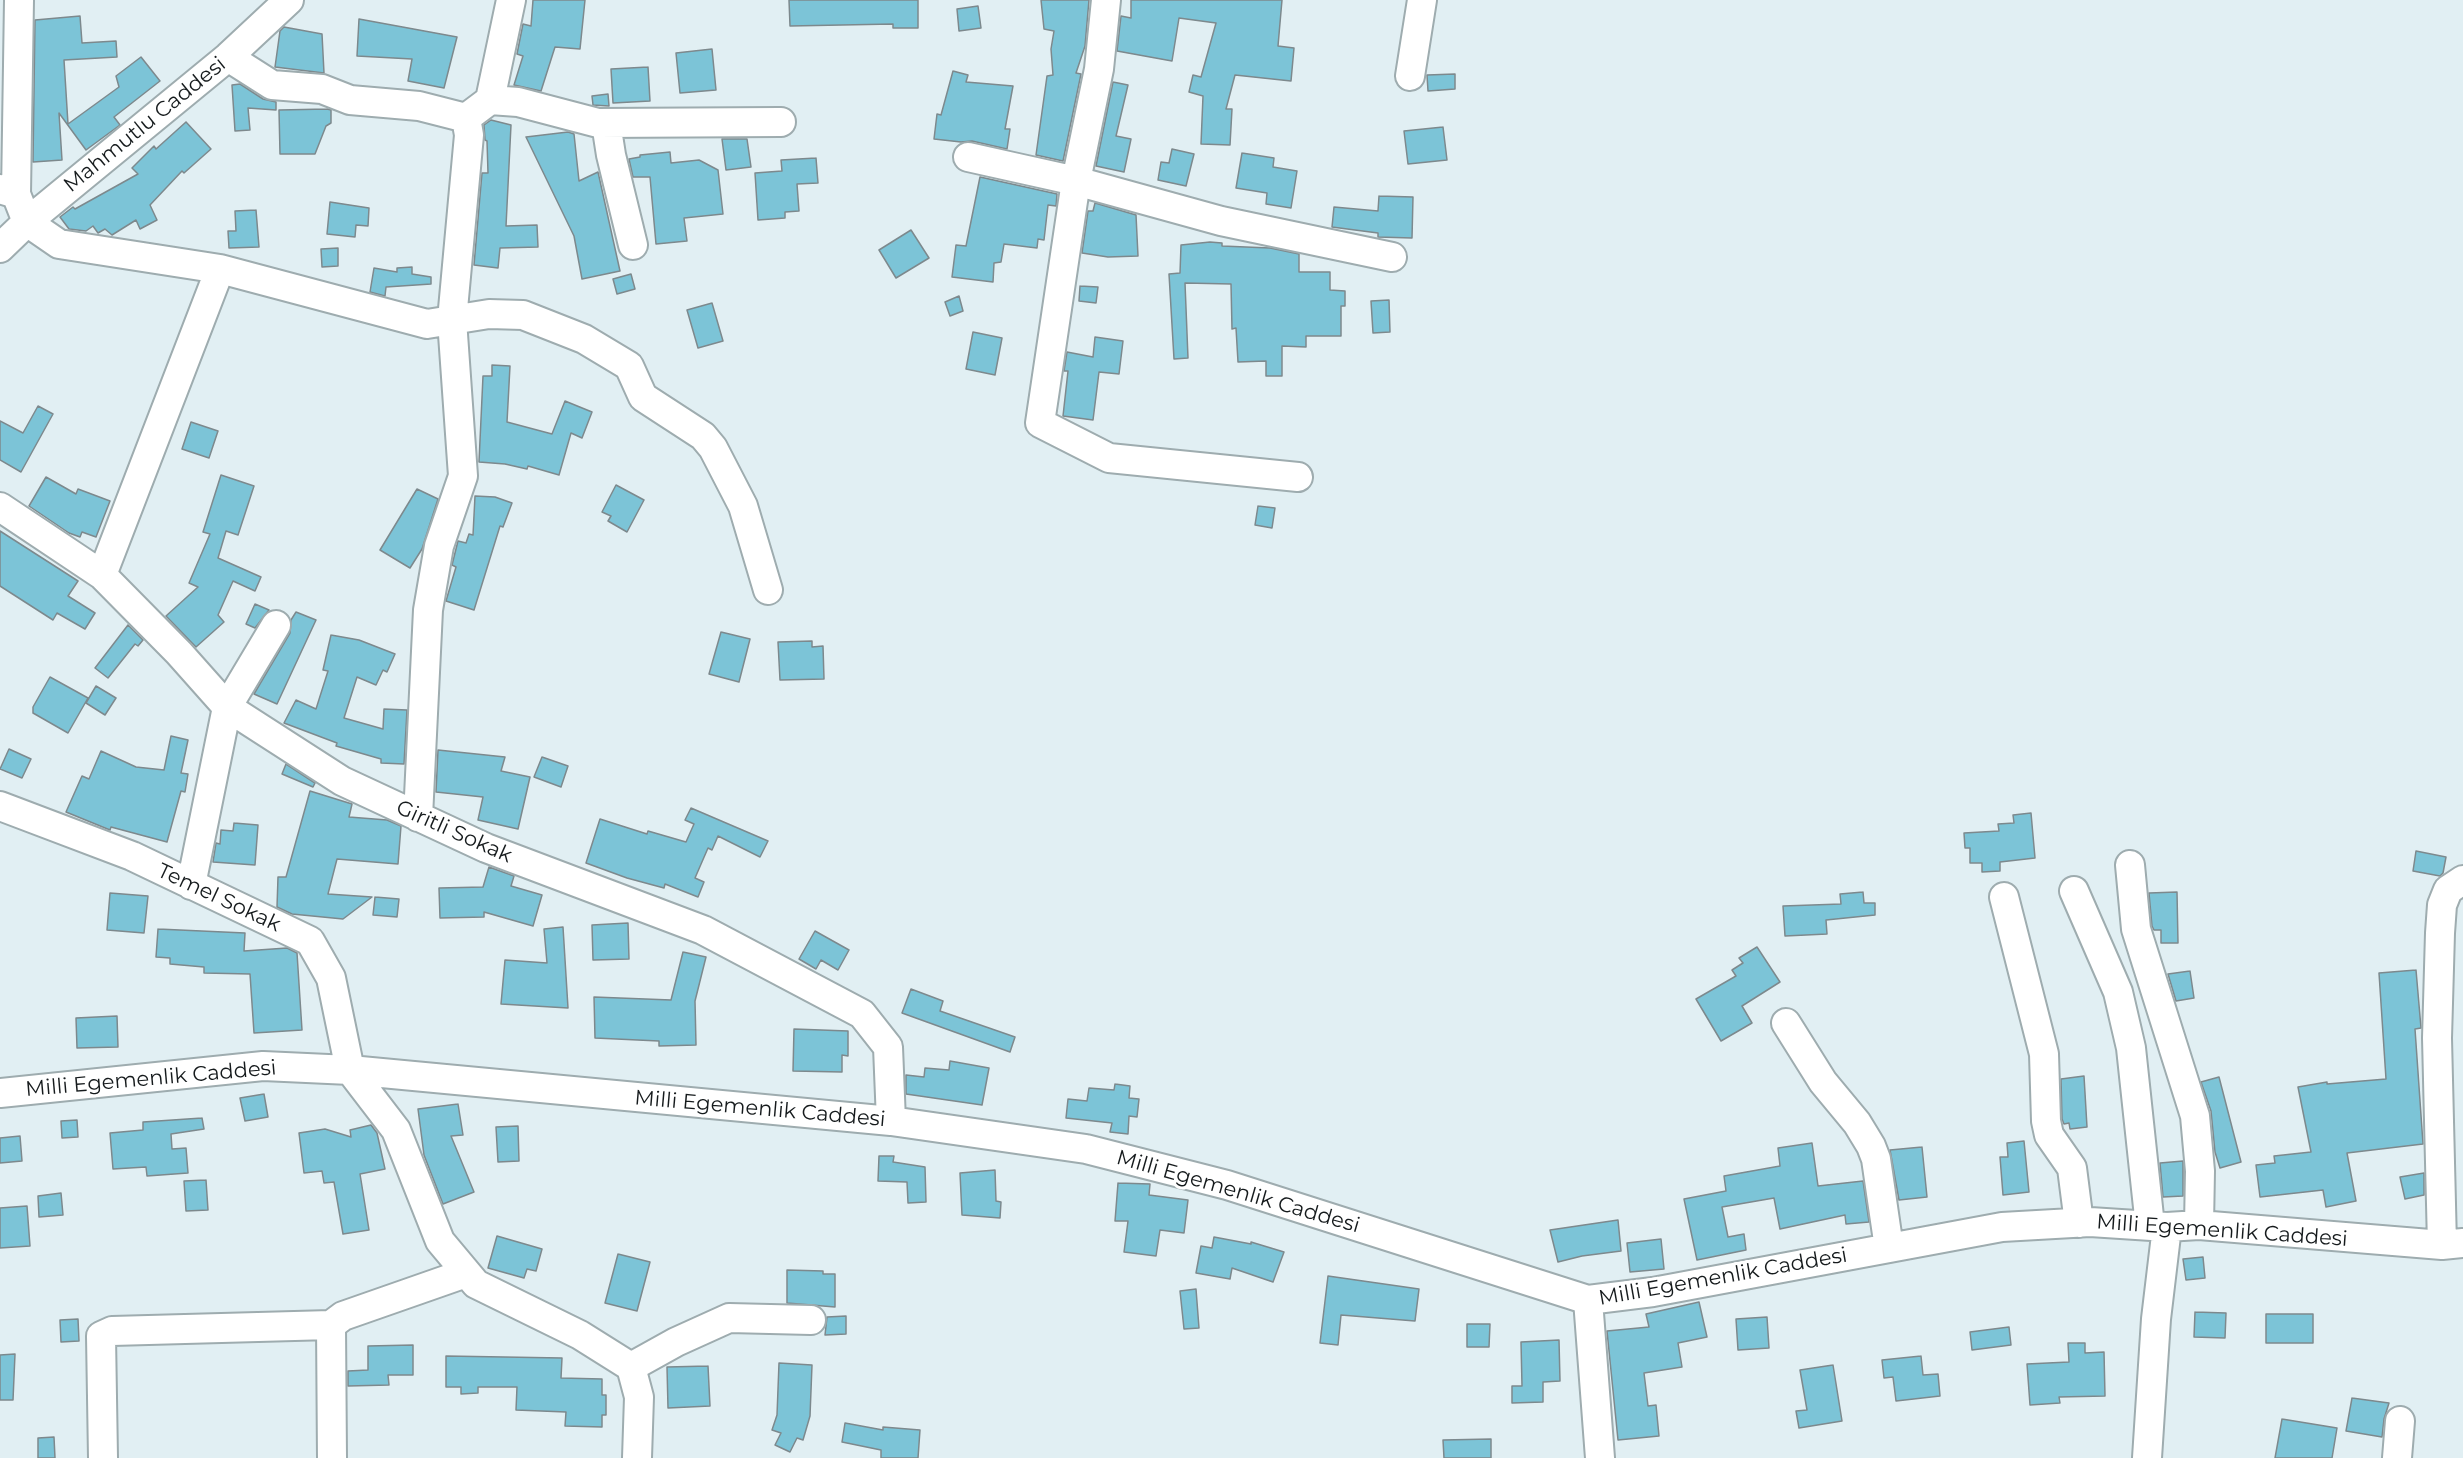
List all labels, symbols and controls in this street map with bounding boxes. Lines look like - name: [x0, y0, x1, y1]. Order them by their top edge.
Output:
- street label: Mahmutlu Caddesi: [59, 52, 231, 198]
- street label: Giritli Sokak: [392, 795, 516, 869]
- street label: Temel Sokak: [153, 858, 285, 938]
- street label: Milli Egemenlik Caddesi: [24, 1055, 278, 1103]
- street label: Milli Egemenlik Caddesi: [633, 1085, 887, 1133]
- street label: Milli Egemenlik Caddesi: [1114, 1145, 1362, 1239]
- street label: Milli Egemenlik Caddesi: [2096, 1210, 2348, 1252]
- street label: Milli Egemenlik Caddesi: [1597, 1243, 1849, 1311]

